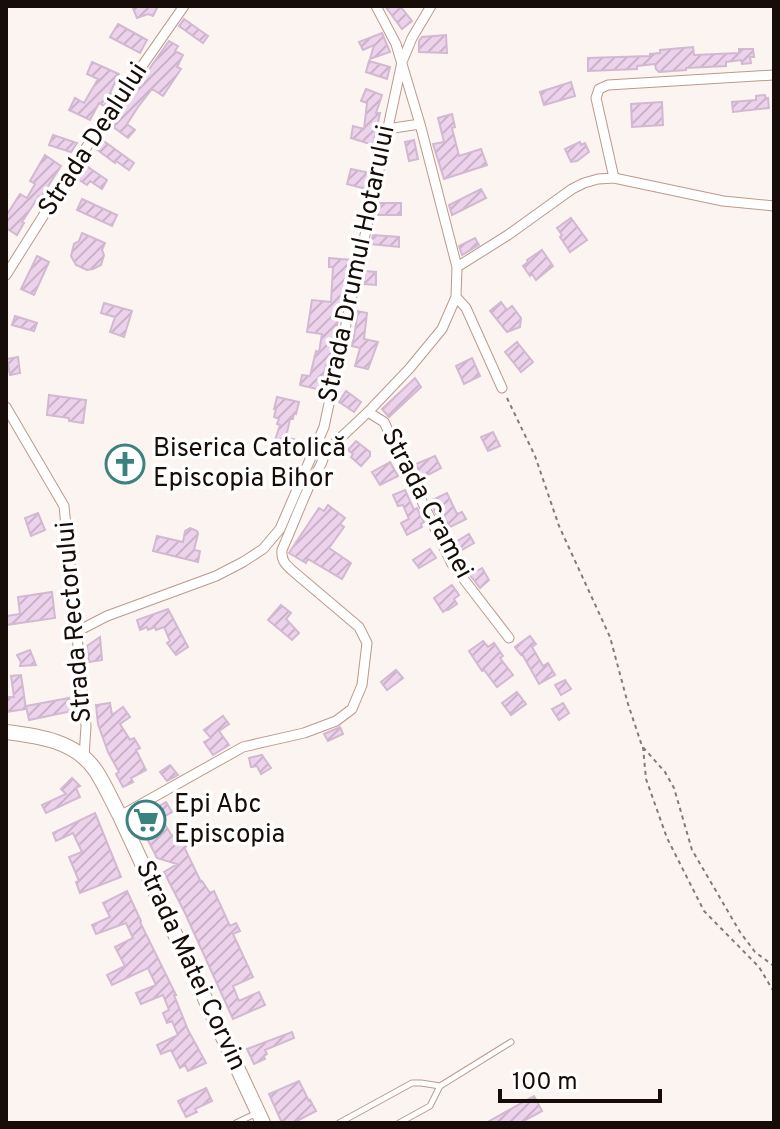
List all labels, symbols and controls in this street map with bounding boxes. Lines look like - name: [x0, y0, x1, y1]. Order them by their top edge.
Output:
- street label: Strada Dealului: [32, 57, 156, 223]
- street label: Strada Drumul Hotarului: [312, 122, 404, 406]
- street label: Strada Cramei: [373, 423, 479, 585]
- place label: Biserica Catolică Episcopia Bihor: [153, 433, 346, 496]
- church icon: Biserica Catolică Episcopia Bihor: [104, 443, 146, 485]
- street label: Strada Rectorului: [50, 520, 100, 724]
- place label: Epi Abc Episcopia: [174, 789, 285, 852]
- supermarket icon: Epi Abc Episcopia: [125, 799, 167, 841]
- street label: Strada Matei Corvin: [127, 856, 253, 1076]
- scale bar: [500, 1053, 660, 1103]
- text: 100 m: [512, 1068, 578, 1098]

